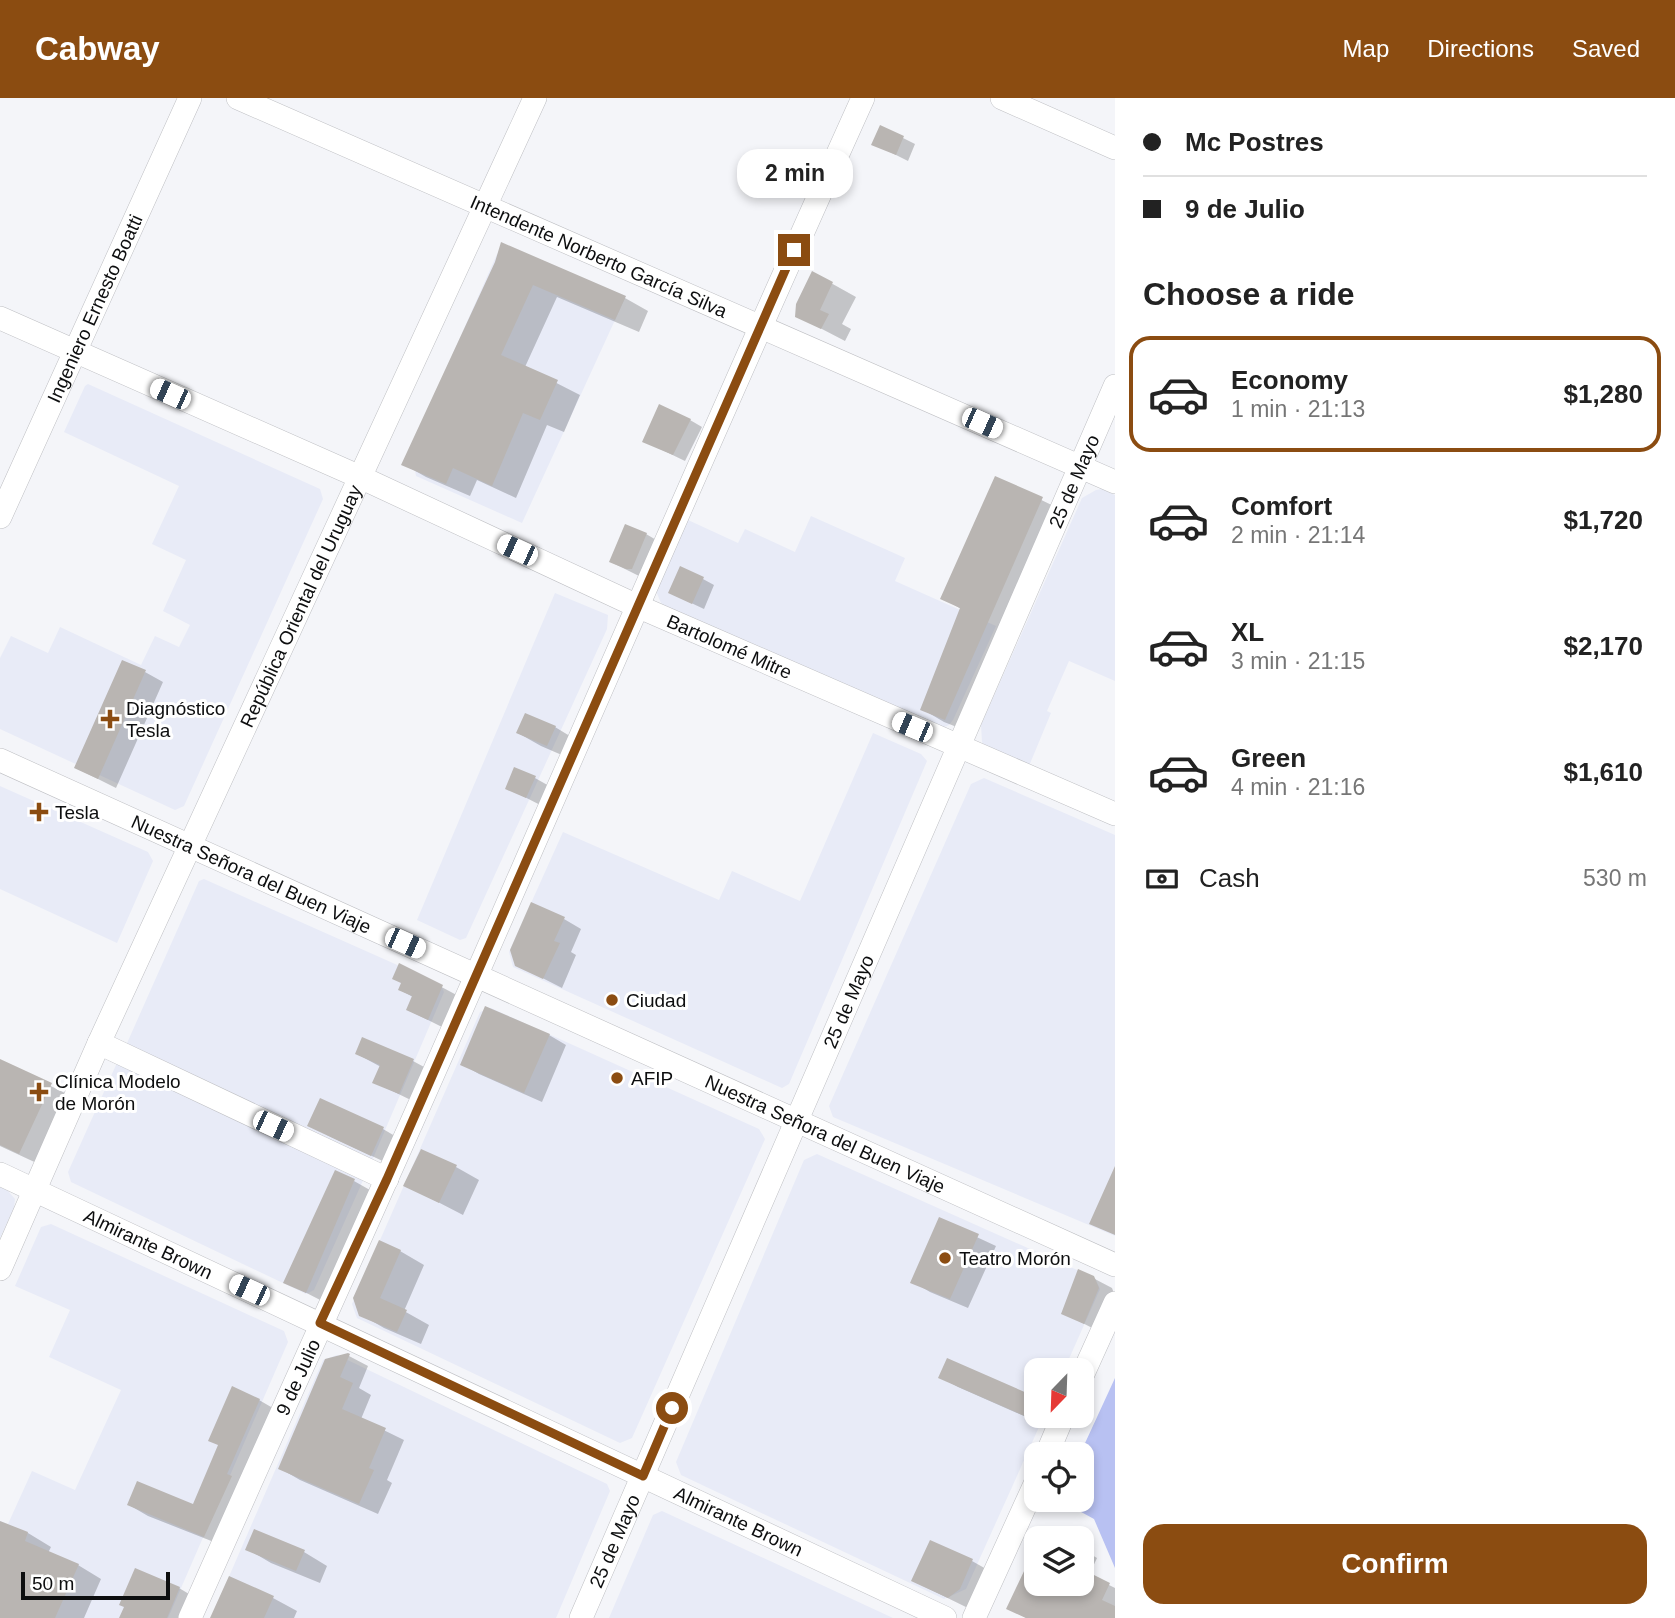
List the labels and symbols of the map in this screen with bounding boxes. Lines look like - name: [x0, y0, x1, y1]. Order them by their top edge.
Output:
- callout: 2 min: [736, 149, 852, 198]
- street label: Intendente Norberto García Silva: [467, 191, 731, 322]
- street label: Ingeniero Ernesto Boatti: [43, 211, 147, 406]
- route end: [778, 234, 810, 266]
- car: [147, 376, 194, 412]
- car: [959, 405, 1006, 441]
- street label: 25 de Mayo: [1045, 432, 1104, 531]
- street label: República Oriental del Uruguay: [236, 481, 366, 731]
- car: [494, 532, 541, 568]
- street label: Bartolomé Mitre: [664, 610, 795, 683]
- place label: Diagnóstico Tesla: [126, 698, 225, 741]
- marker: Diagnóstico Tesla: [100, 709, 120, 729]
- car: [889, 709, 936, 745]
- marker: Tesla: [29, 802, 49, 822]
- place label: Tesla: [55, 802, 100, 823]
- street label: Nuestra Señora del Buen Viaje: [128, 811, 374, 938]
- car: [382, 925, 429, 961]
- street label: 25 de Mayo: [819, 952, 878, 1051]
- place label: Ciudad: [626, 990, 686, 1011]
- marker: Ciudad: [604, 992, 620, 1008]
- place label: AFIP: [631, 1068, 673, 1089]
- marker: AFIP: [609, 1070, 625, 1086]
- place label: Clínica Modelo de Morón: [55, 1071, 181, 1114]
- street label: Nuestra Señora del Buen Viaje: [702, 1071, 948, 1198]
- marker: Clínica Modelo de Morón: [29, 1082, 49, 1102]
- car: [250, 1108, 297, 1144]
- street label: Almirante Brown: [81, 1205, 216, 1283]
- place label: Teatro Morón: [959, 1248, 1071, 1269]
- marker: Teatro Morón: [937, 1250, 953, 1266]
- car: [226, 1272, 273, 1308]
- street label: 9 de Julio: [272, 1336, 325, 1419]
- north arrow: [1024, 1358, 1094, 1428]
- route start: [656, 1392, 688, 1424]
- street label: Almirante Brown: [671, 1482, 806, 1561]
- street label: 25 de Mayo: [585, 1491, 644, 1591]
- scale bar: [21, 1569, 170, 1601]

